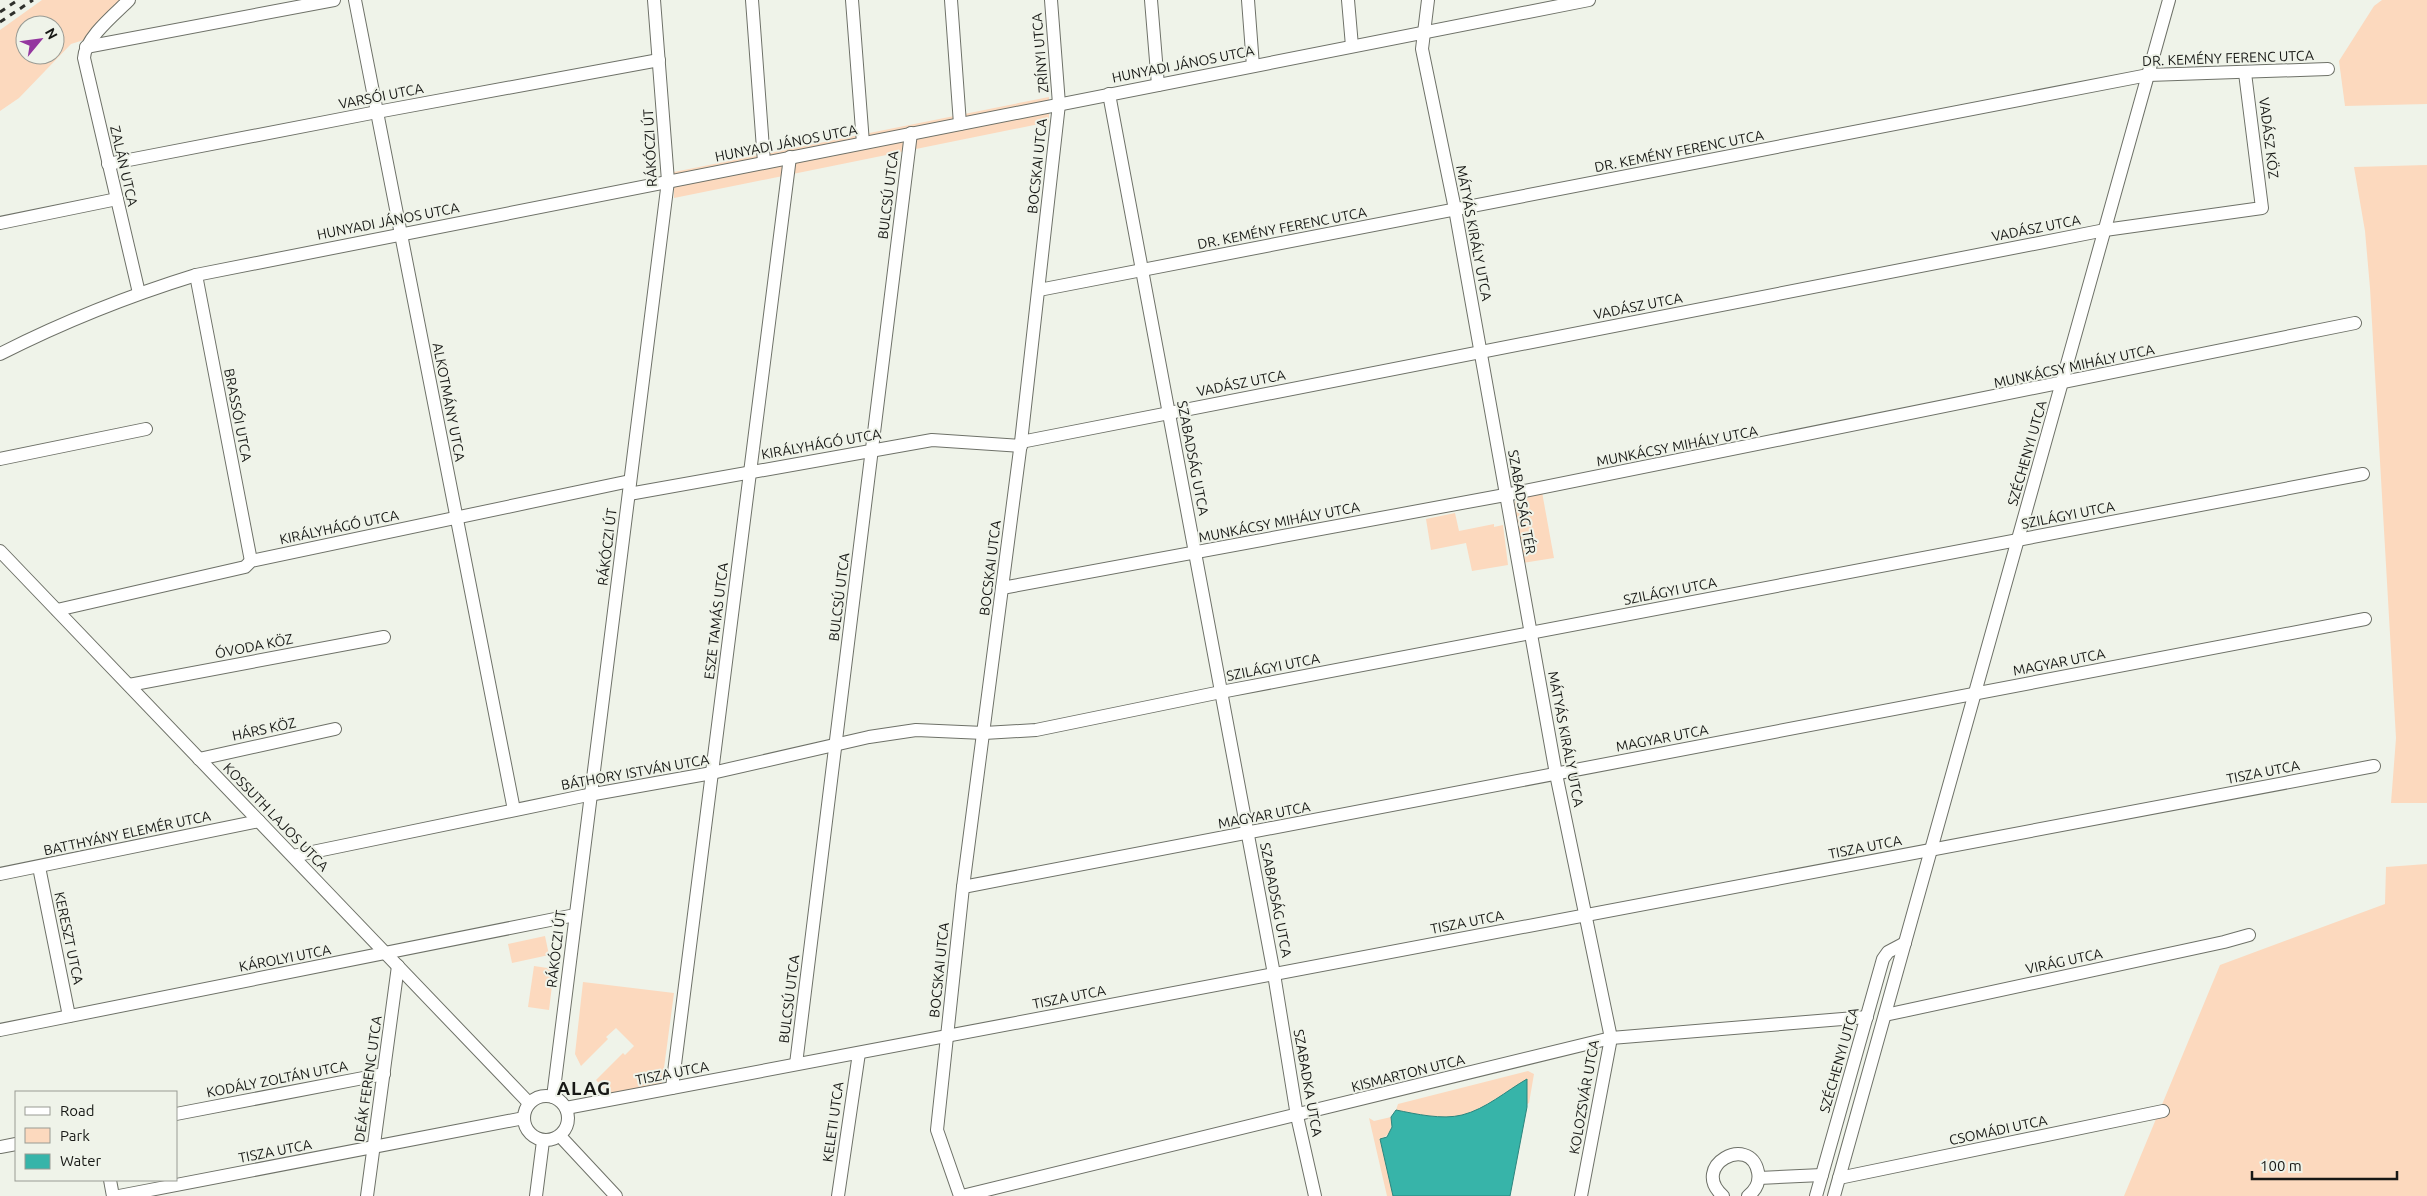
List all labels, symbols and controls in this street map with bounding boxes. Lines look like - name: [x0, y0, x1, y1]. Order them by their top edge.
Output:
- street label: ZRÍNYI UTCA: [1028, 12, 1051, 94]
- north arrow: [15, 15, 65, 65]
- text: N: [42, 25, 61, 42]
- street label: HUNYADI JÁNOS UTCA: [1110, 41, 1256, 86]
- street label: DR. KEMÉNY FERENC UTCA: [2142, 46, 2314, 69]
- street label: VARSÓI UTCA: [337, 79, 425, 112]
- street label: VADÁSZ KÖZ: [2256, 96, 2283, 180]
- street label: RÁKÓCZI ÚT: [639, 108, 660, 187]
- street label: BOCSKAI UTCA: [1024, 118, 1050, 214]
- street label: HUNYADI JÁNOS UTCA: [713, 120, 859, 165]
- street label: ZALÁN UTCA: [107, 124, 142, 208]
- street label: DR. KEMÉNY FERENC UTCA: [1593, 126, 1765, 175]
- street label: BULCSÚ UTCA: [874, 150, 901, 240]
- street label: MÁTYÁS KIRÁLY UTCA: [1453, 163, 1496, 302]
- street label: HUNYADI JÁNOS UTCA: [315, 198, 461, 243]
- street label: DR. KEMÉNY FERENC UTCA: [1196, 203, 1368, 252]
- street label: VADÁSZ UTCA: [1990, 211, 2082, 244]
- street label: VADÁSZ UTCA: [1592, 289, 1684, 322]
- street label: MUNKÁCSY MIHÁLY UTCA: [1992, 340, 2156, 391]
- street label: ALKOTMÁNY UTCA: [430, 341, 469, 463]
- street label: VADÁSZ UTCA: [1195, 366, 1287, 399]
- street label: BRASSÓI UTCA: [221, 367, 256, 463]
- street label: SZÉCHENYI UTCA: [2003, 398, 2050, 508]
- street label: SZABADSÁG UTCA: [1174, 399, 1213, 517]
- street label: MUNKÁCSY MIHÁLY UTCA: [1595, 422, 1759, 469]
- street label: KIRÁLYHÁGÓ UTCA: [760, 425, 882, 462]
- street label: SZABADSÁG TÉR: [1505, 448, 1540, 556]
- street label: SZILÁGYI UTCA: [2020, 497, 2116, 532]
- street label: MUNKÁCSY MIHÁLY UTCA: [1197, 498, 1361, 545]
- street label: KIRÁLYHÁGÓ UTCA: [278, 506, 400, 547]
- street label: RÁKÓCZI ÚT: [593, 507, 620, 587]
- street label: BOCSKAI UTCA: [976, 519, 1004, 617]
- street label: BULCSÚ UTCA: [825, 552, 852, 642]
- street label: ESZE TAMÁS UTCA: [700, 562, 731, 680]
- street label: SZILÁGYI UTCA: [1622, 573, 1718, 608]
- street label: ÓVODA KÖZ: [213, 630, 295, 661]
- street label: MAGYAR UTCA: [2012, 645, 2106, 679]
- street label: SZILÁGYI UTCA: [1225, 649, 1321, 684]
- street label: MÁTYÁS KIRÁLY UTCA: [1545, 669, 1588, 808]
- street label: HÁRS KÖZ: [230, 713, 298, 744]
- street label: MAGYAR UTCA: [1615, 721, 1709, 755]
- street label: BÁTHORY ISTVÁN UTCA: [560, 750, 710, 793]
- street label: TISZA UTCA: [2225, 757, 2301, 787]
- street label: KOSSUTH LAJOS UTCA: [220, 759, 332, 875]
- street label: MAGYAR UTCA: [1217, 798, 1311, 832]
- street label: BATTHYÁNY ELEMÉR UTCA: [42, 806, 212, 859]
- street label: TISZA UTCA: [1827, 832, 1903, 862]
- street label: SZABADSÁG UTCA: [1257, 841, 1296, 959]
- street label: KERESZT UTCA: [51, 890, 87, 986]
- street label: TISZA UTCA: [1429, 907, 1505, 937]
- street label: RÁKÓCZI ÚT: [542, 909, 569, 989]
- street label: BOCSKAI UTCA: [926, 922, 952, 1018]
- street label: KÁROLYI UTCA: [237, 940, 332, 975]
- street label: VIRÁG UTCA: [2024, 944, 2104, 977]
- street label: BULCSÚ UTCA: [775, 954, 802, 1044]
- street label: TISZA UTCA: [1031, 982, 1107, 1012]
- street label: SZÉCHENYI UTCA: [1815, 1005, 1862, 1115]
- street label: DEÁK FERENC UTCA: [350, 1015, 385, 1143]
- street label: SZABADKA UTCA: [1291, 1028, 1325, 1138]
- street label: KOLOZSVÁR UTCA: [1565, 1038, 1602, 1156]
- street label: KISMARTON UTCA: [1350, 1051, 1466, 1095]
- street label: KODÁLY ZOLTÁN UTCA: [205, 1056, 349, 1101]
- street label: TISZA UTCA: [634, 1058, 710, 1088]
- district label: ALAG: [557, 1077, 611, 1099]
- street label: KELETI UTCA: [819, 1081, 847, 1163]
- legend: [15, 1091, 178, 1181]
- text: Road: [60, 1102, 95, 1119]
- street label: CSOMÁDI UTCA: [1947, 1111, 2049, 1148]
- text: Park: [60, 1127, 90, 1144]
- street label: TISZA UTCA: [237, 1136, 313, 1166]
- scale bar: [2252, 1148, 2397, 1180]
- text: Water: [60, 1152, 101, 1169]
- text: 100 m: [2260, 1157, 2302, 1174]

